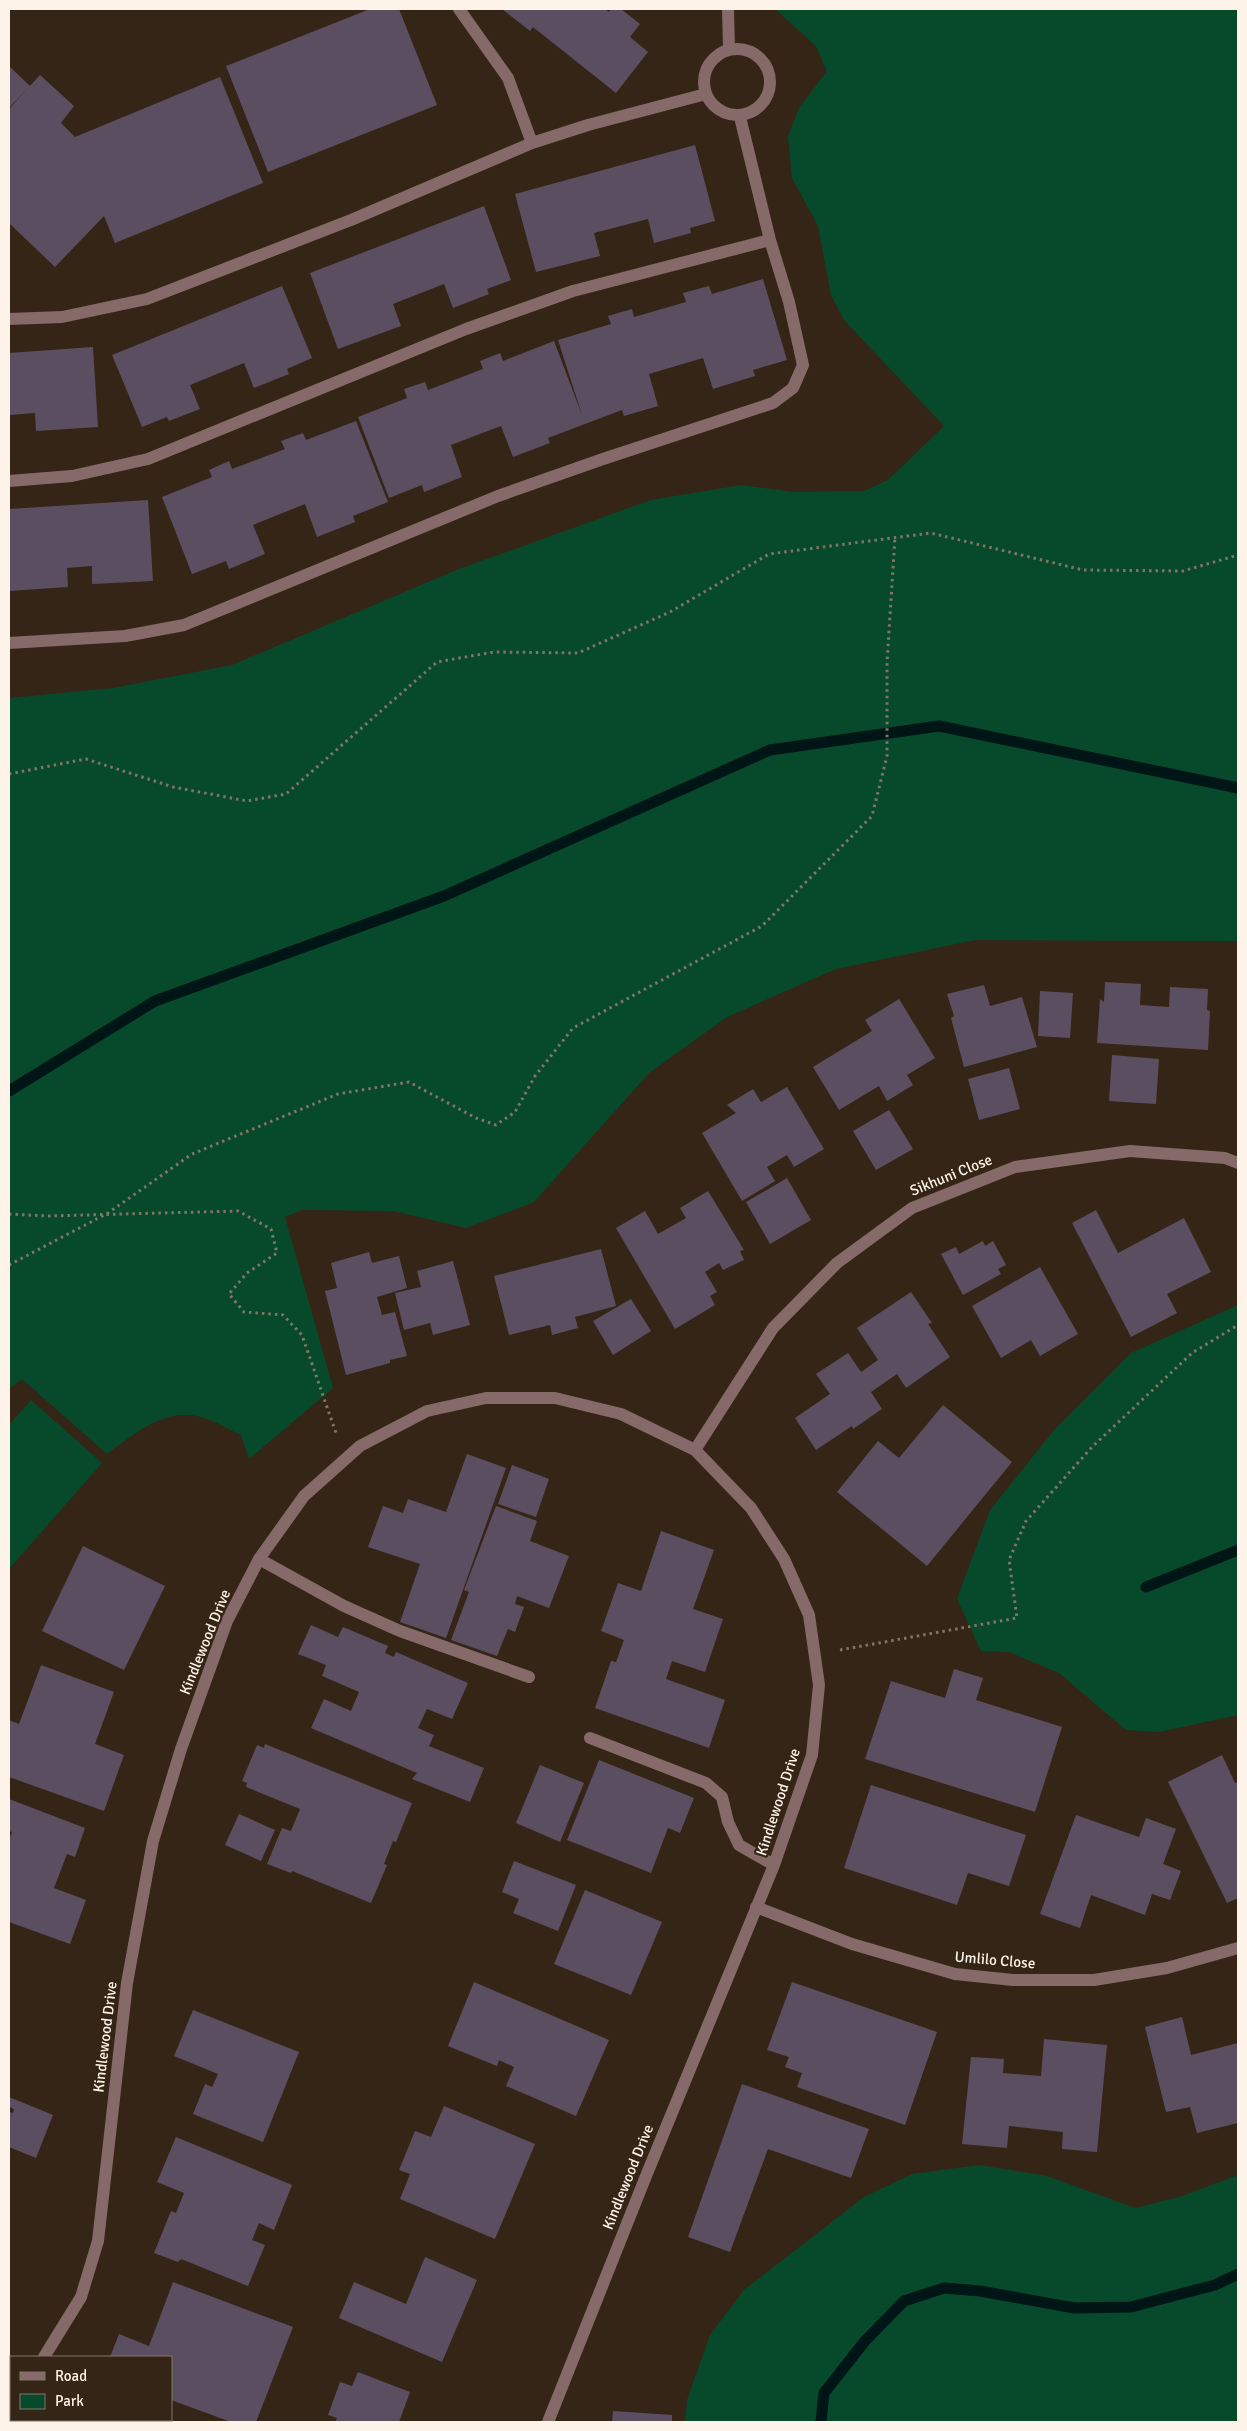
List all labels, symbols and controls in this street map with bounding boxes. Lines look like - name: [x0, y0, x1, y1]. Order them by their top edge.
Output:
- street label: Sikhuni Close: [907, 1150, 995, 1200]
- street label: Kindlewood Drive: [176, 1587, 234, 1697]
- street label: Kindlewood Drive: [752, 1746, 804, 1858]
- street label: Umlilo Close: [954, 1948, 1036, 1972]
- street label: Kindlewood Drive: [89, 1980, 121, 2094]
- street label: Kindlewood Drive: [599, 2122, 657, 2232]
- legend: [10, 2356, 172, 2421]
- text: Road: [55, 2367, 87, 2385]
- text: Park: [55, 2392, 84, 2410]

